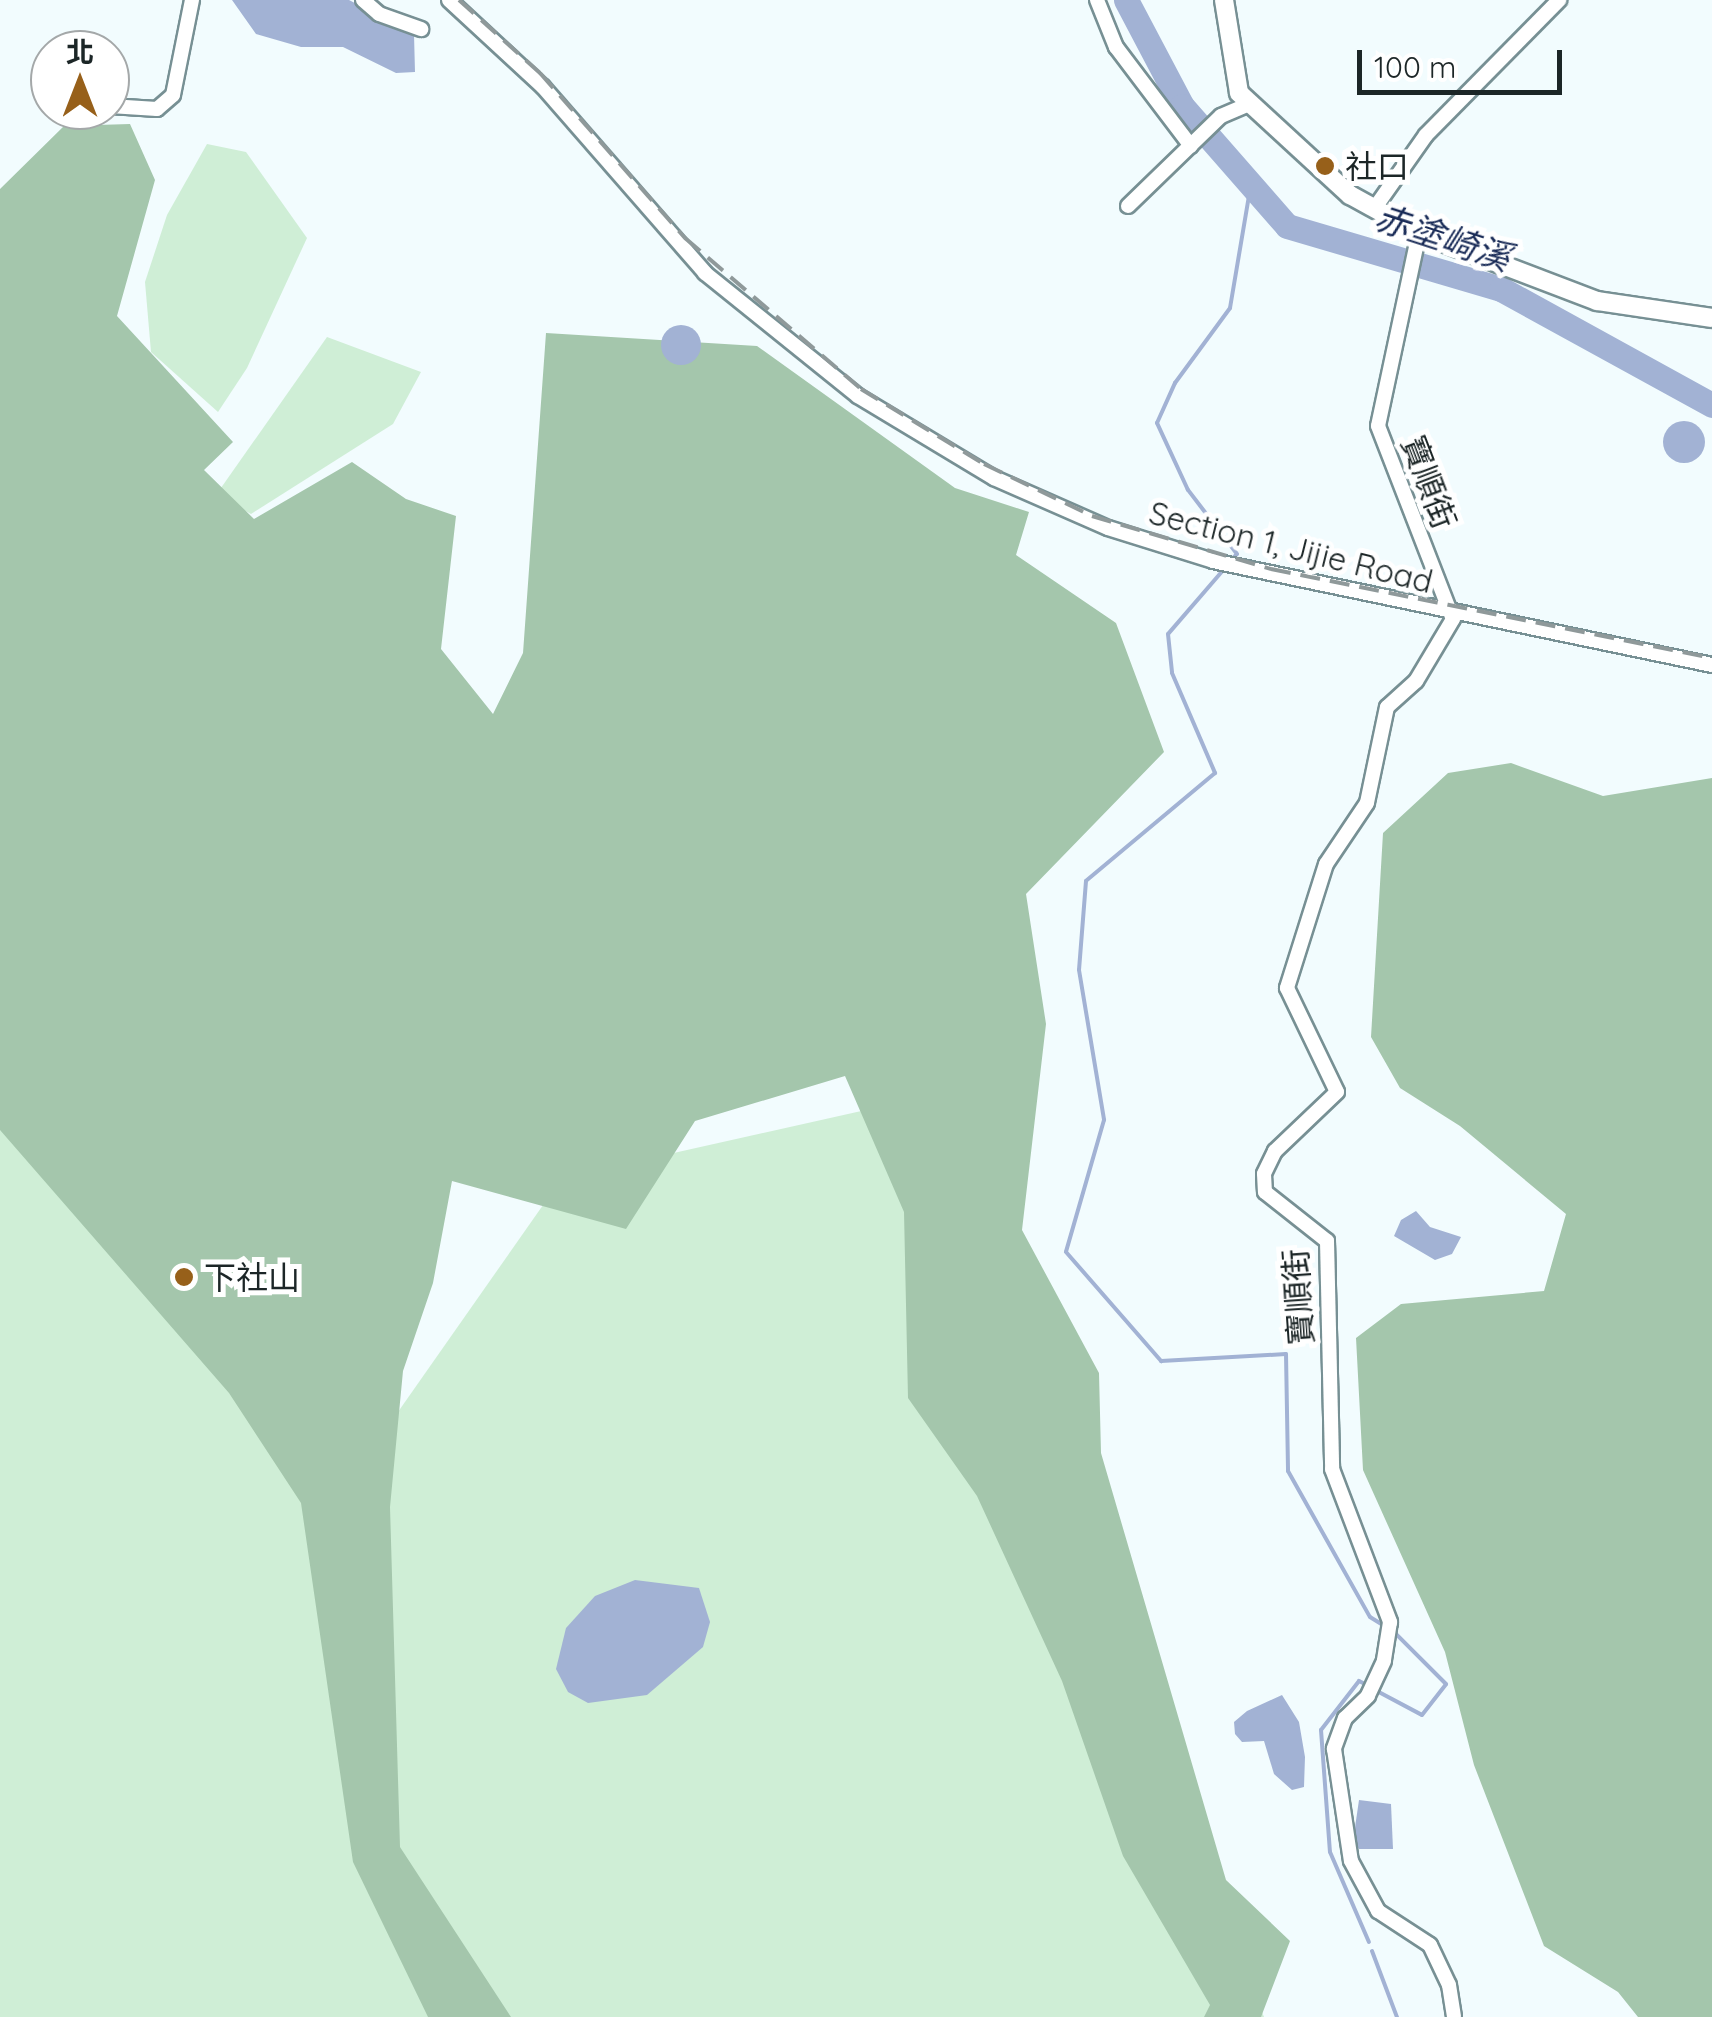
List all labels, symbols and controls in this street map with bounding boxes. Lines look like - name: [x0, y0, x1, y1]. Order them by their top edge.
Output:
- north arrow: [30, 30, 130, 130]
- scale bar: [1362, 30, 1567, 92]
- text: 北: [66, 34, 94, 69]
- text: 100 m: [1374, 48, 1456, 86]
- place label: 社口: [1345, 147, 1409, 185]
- marker: 社口: [1314, 155, 1336, 177]
- water label: 赤塗崎溪: [1370, 195, 1516, 279]
- street label: 寶順街: [1394, 430, 1464, 534]
- street label: Section 1, Jijie Road: [1145, 493, 1437, 601]
- street label: 寶順街: [1275, 1248, 1321, 1346]
- place label: 下社山: [204, 1258, 300, 1296]
- marker: 下社山: [173, 1266, 195, 1288]

